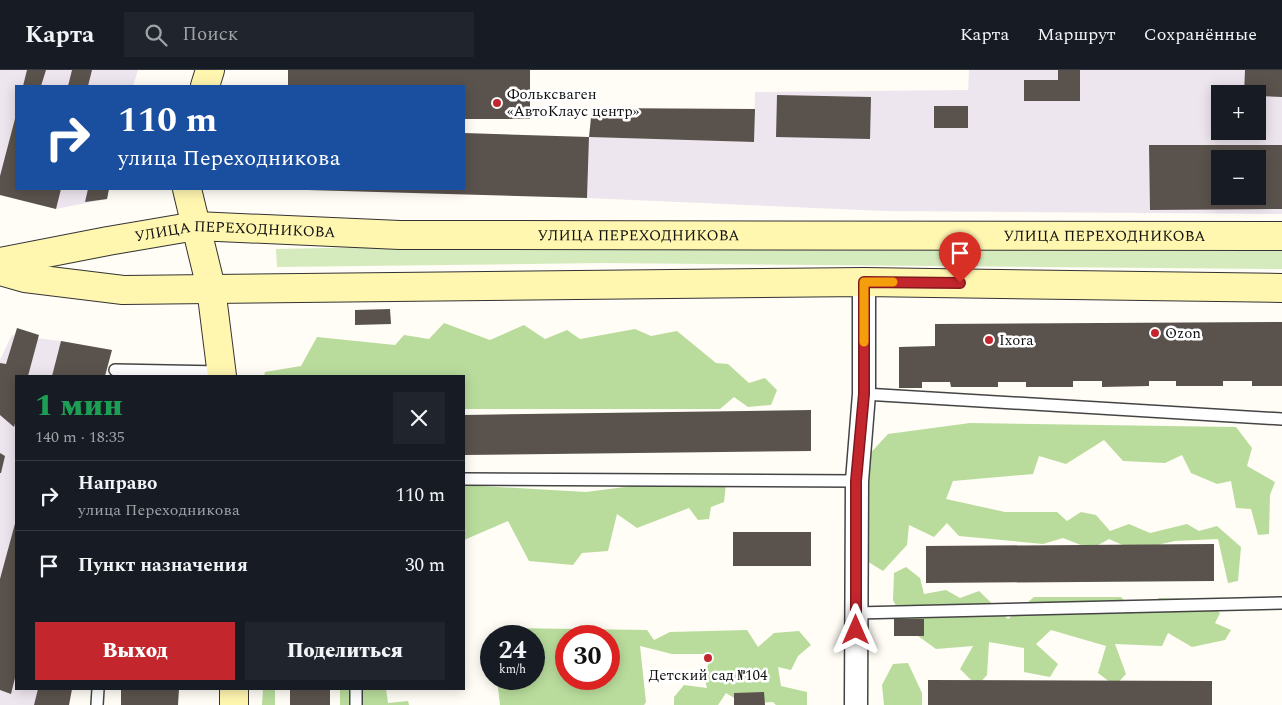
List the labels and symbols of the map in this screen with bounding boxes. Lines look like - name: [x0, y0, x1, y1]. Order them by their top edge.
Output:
- place label: Фольксваген «АвтоКлаус центр»: [507, 83, 640, 123]
- marker: Фольксваген «АвтоКлаус центр»: [491, 97, 503, 109]
- street label: УЛИЦА ПЕРЕХОДНИКОВА: [133, 215, 336, 248]
- street label: УЛИЦА ПЕРЕХОДНИКОВА: [538, 224, 739, 247]
- street label: УЛИЦА ПЕРЕХОДНИКОВА: [1004, 225, 1205, 248]
- pin: [939, 232, 981, 283]
- place label: Ozon: [1165, 322, 1201, 345]
- marker: Ozon: [1149, 327, 1161, 339]
- place label: Ixora: [999, 329, 1034, 352]
- marker: Ixora: [983, 334, 995, 346]
- position arrow: [829, 603, 881, 655]
- speed limit sign: 30: [555, 625, 620, 690]
- marker: Детский сад №104: [702, 652, 714, 664]
- place label: Детский сад №104: [648, 664, 768, 687]

